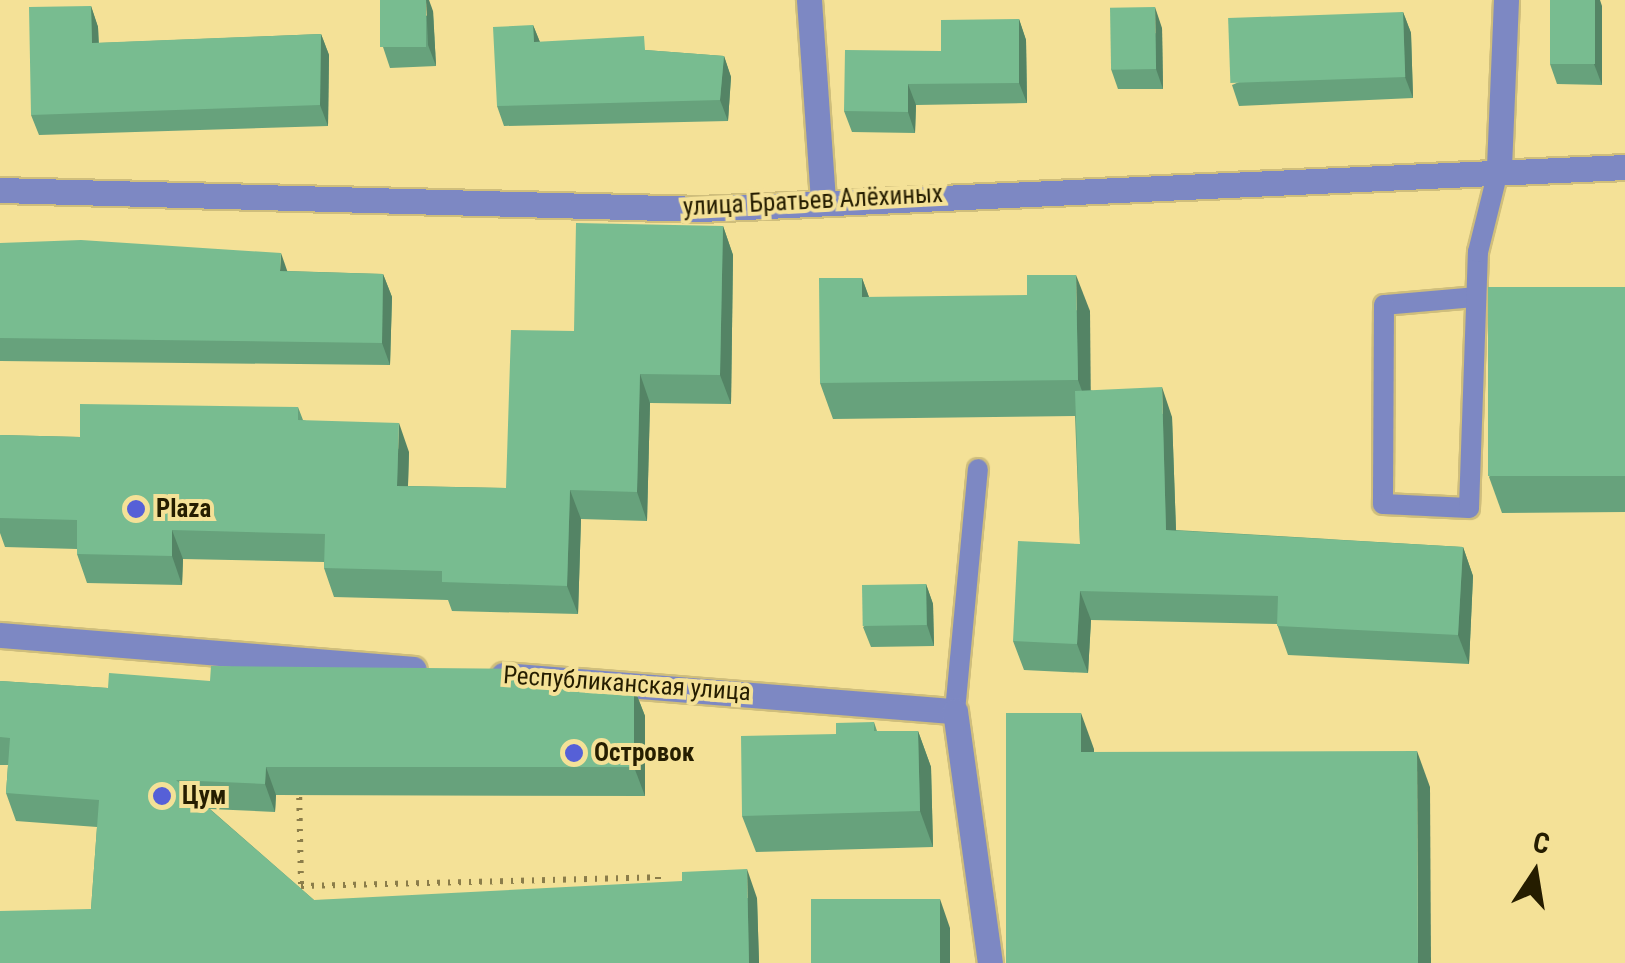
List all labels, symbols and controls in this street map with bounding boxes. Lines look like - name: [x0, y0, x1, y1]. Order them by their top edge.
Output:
- street label: улица Братьев Алёхиных: [682, 179, 944, 223]
- place label: Plaza: [156, 494, 211, 524]
- marker: Plaza: [125, 498, 147, 520]
- street label: Республиканская улица: [502, 660, 752, 708]
- place label: Островок: [594, 738, 694, 768]
- marker: Островок: [563, 742, 585, 764]
- place label: Цум: [182, 781, 226, 811]
- marker: Цум: [151, 785, 173, 807]
- north arrow: [1485, 823, 1585, 923]
- text: С: [1530, 825, 1553, 861]

